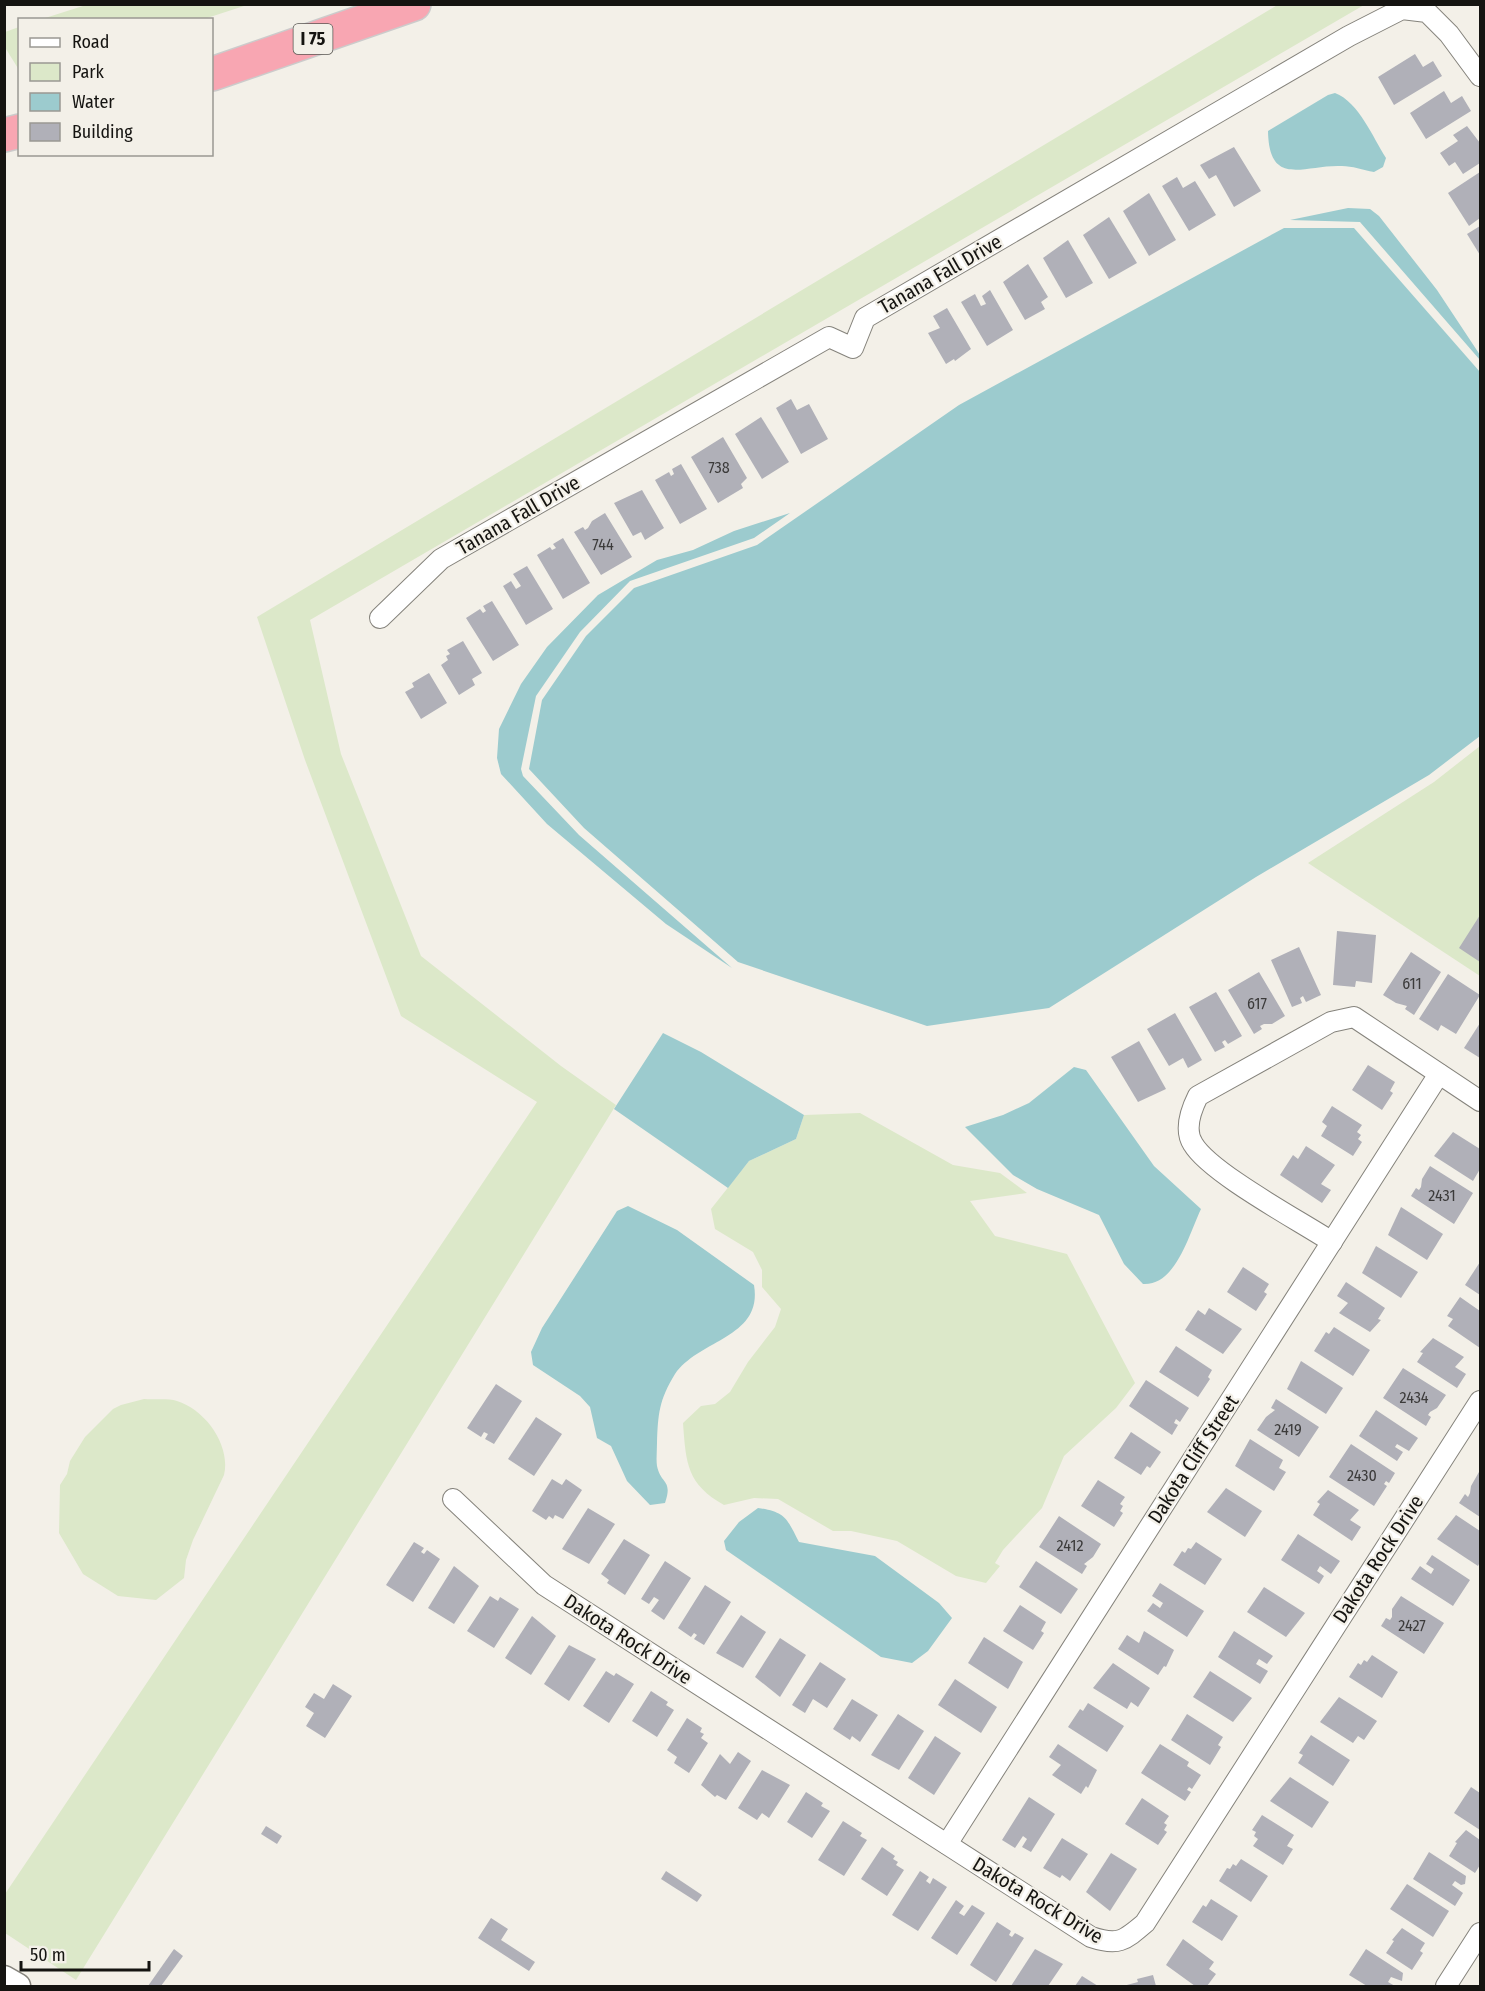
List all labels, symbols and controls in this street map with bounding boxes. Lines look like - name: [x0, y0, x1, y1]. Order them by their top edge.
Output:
- legend: [18, 18, 213, 156]
- road number: I 75: [294, 24, 332, 54]
- text: Road: [72, 31, 109, 53]
- text: Park: [72, 61, 105, 83]
- text: Water: [72, 91, 115, 113]
- text: Building: [72, 121, 133, 143]
- street label: Tanana Fall Drive: [874, 229, 1006, 319]
- house number: 738: [708, 458, 730, 477]
- street label: Tanana Fall Drive: [452, 470, 584, 560]
- house number: 744: [592, 535, 614, 554]
- house number: 611: [1402, 974, 1422, 993]
- house number: 617: [1247, 994, 1267, 1013]
- house number: 2431: [1428, 1186, 1456, 1205]
- house number: 2434: [1399, 1388, 1429, 1407]
- street label: Dakota Cliff Street: [1143, 1390, 1244, 1528]
- house number: 2419: [1274, 1420, 1302, 1439]
- house number: 2430: [1347, 1466, 1377, 1485]
- street label: Dakota Rock Drive: [1328, 1490, 1428, 1628]
- house number: 2412: [1057, 1536, 1083, 1555]
- street label: Dakota Rock Drive: [559, 1589, 697, 1689]
- house number: 2427: [1398, 1616, 1426, 1635]
- street label: Dakota Rock Drive: [968, 1852, 1108, 1948]
- scale bar: [21, 1934, 148, 1972]
- text: 50 m: [30, 1944, 66, 1966]

